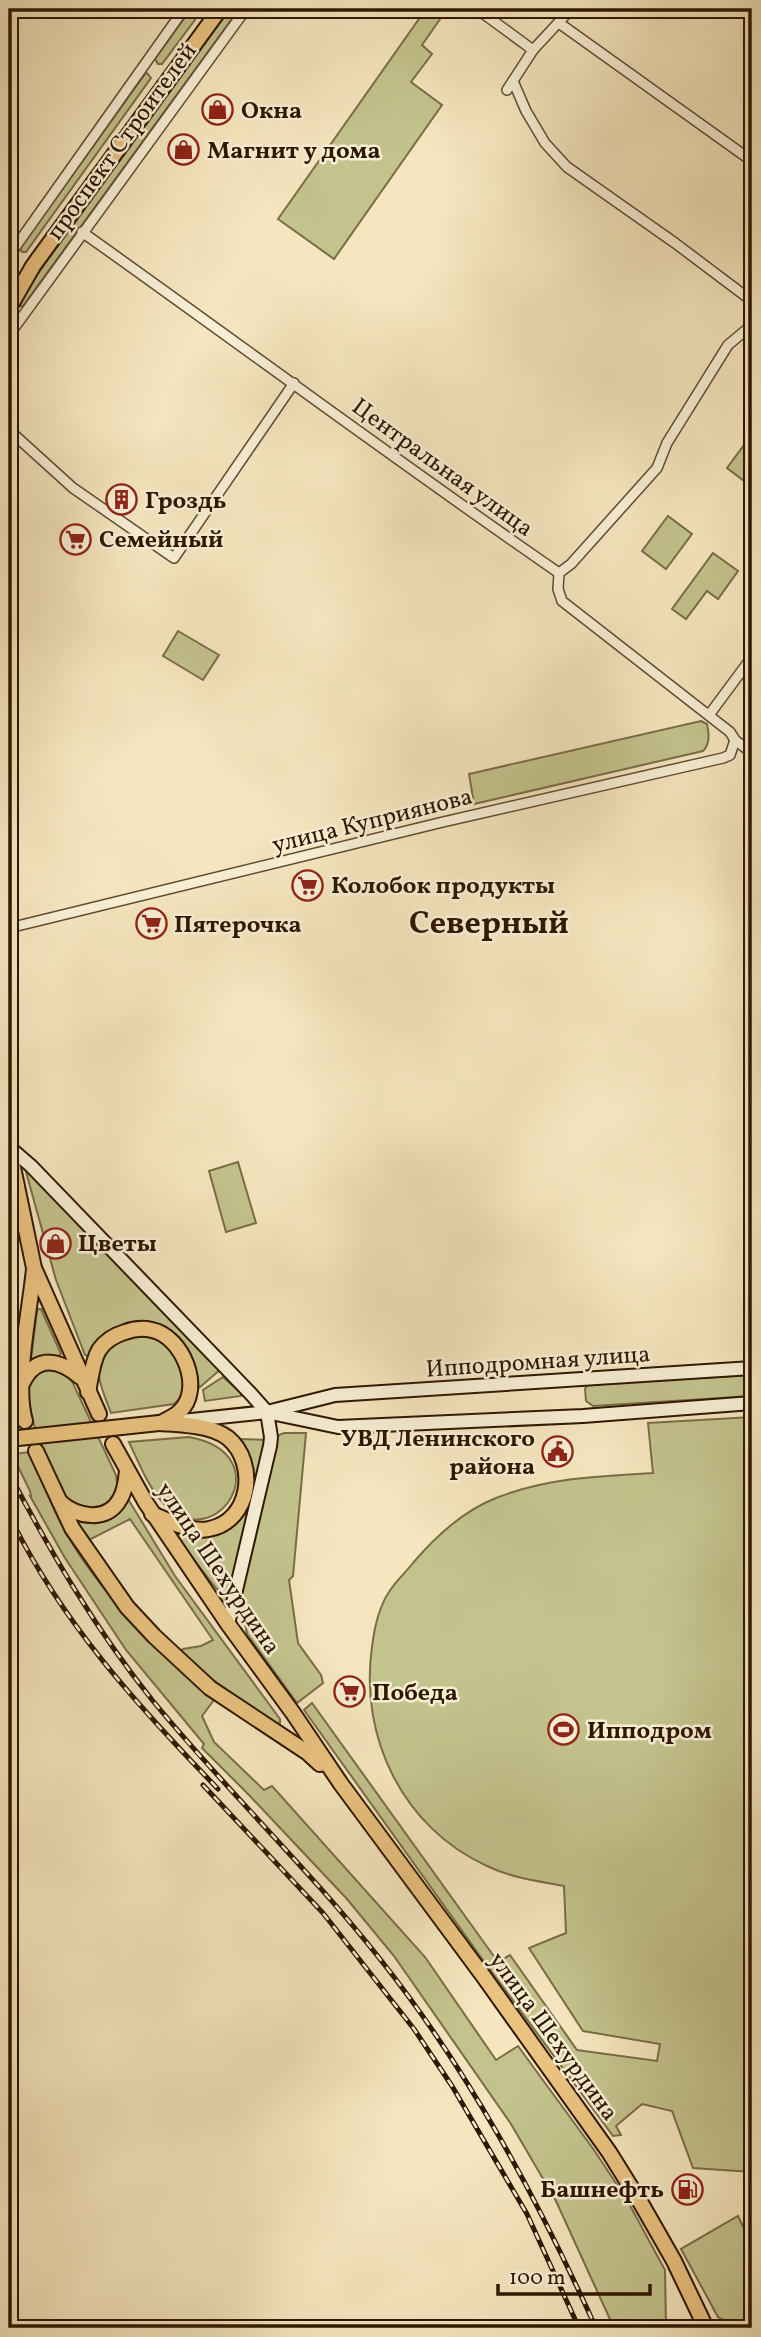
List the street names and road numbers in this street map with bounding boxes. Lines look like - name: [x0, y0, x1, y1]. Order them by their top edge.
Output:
- street label: проспект Строителей: [39, 36, 206, 248]
- street label: Центральная улица: [344, 391, 540, 546]
- street label: улица Куприянова: [269, 781, 476, 863]
- street label: Ипподромная улица: [425, 1338, 652, 1388]
- street label: улица Шехурдина: [147, 1476, 288, 1662]
- street label: улица Шехурдина: [479, 1946, 625, 2129]

